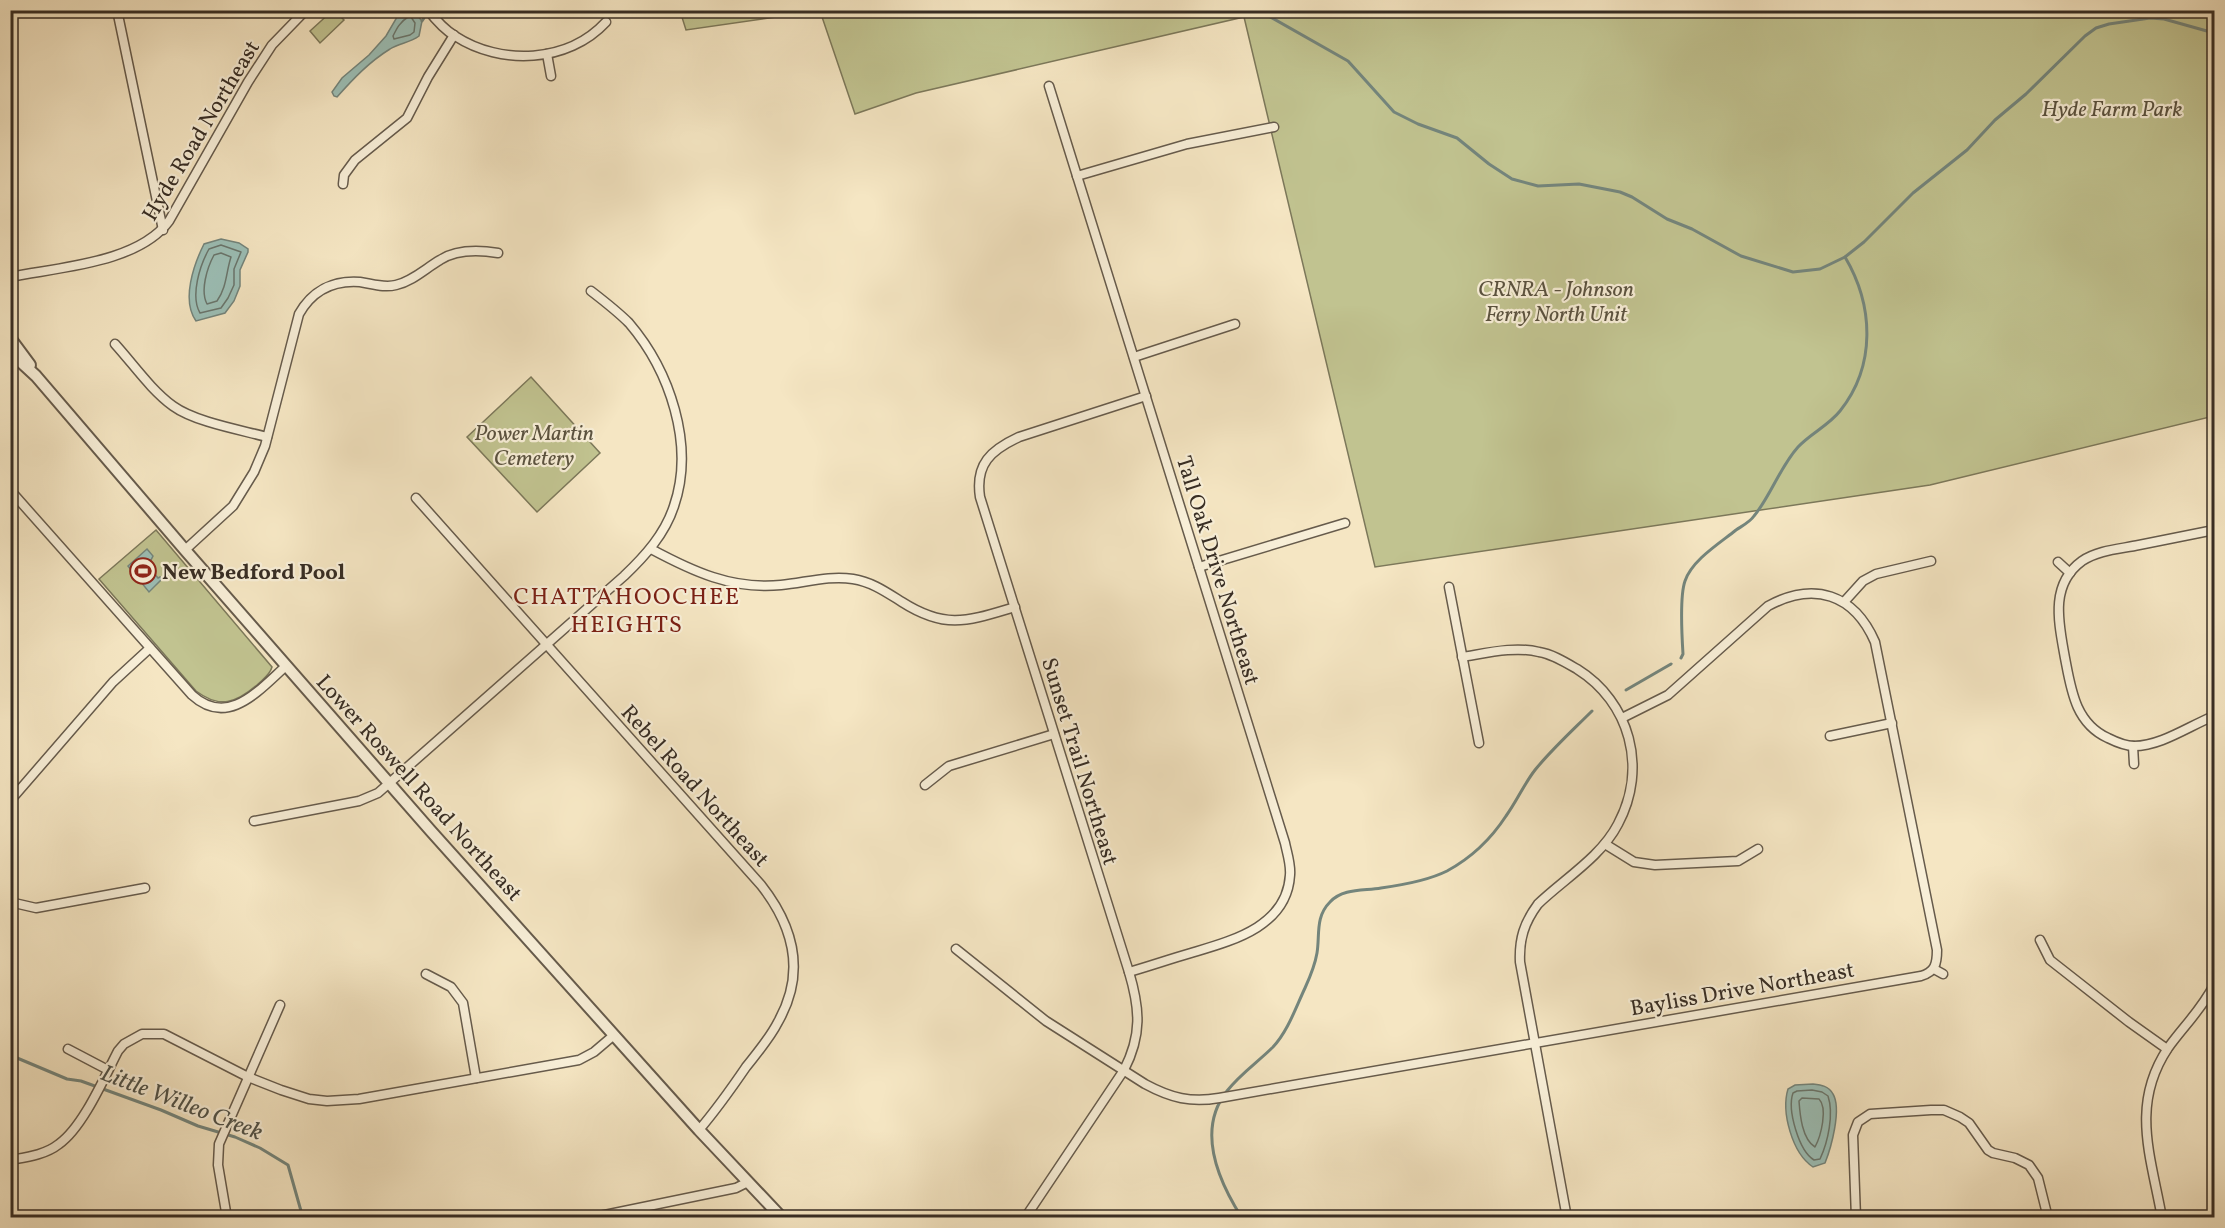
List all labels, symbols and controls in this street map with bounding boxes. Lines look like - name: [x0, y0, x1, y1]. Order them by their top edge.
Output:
- street label: Hyde Road Northeast: [136, 35, 269, 228]
- park label: Hyde Farm Park: [2041, 95, 2183, 126]
- park label: CRNRA - Johnson Ferry North Unit: [1478, 275, 1634, 331]
- park label: Power Martin Cemetery: [474, 419, 594, 475]
- street label: Tall Oak Drive Northeast: [1167, 452, 1266, 689]
- sports icon: New Bedford Pool: [128, 556, 158, 586]
- place label: New Bedford Pool: [162, 558, 345, 589]
- district label: CHATTAHOOCHEE HEIGHTS: [513, 581, 741, 643]
- street label: Sunset Trail Northeast: [1032, 654, 1125, 870]
- street label: Lower Roswell Road Northeast: [308, 669, 529, 909]
- street label: Rebel Road Northeast: [613, 699, 776, 875]
- street label: Bayliss Drive Northeast: [1628, 955, 1857, 1025]
- water label: Little Willeo Creek: [95, 1057, 267, 1150]

